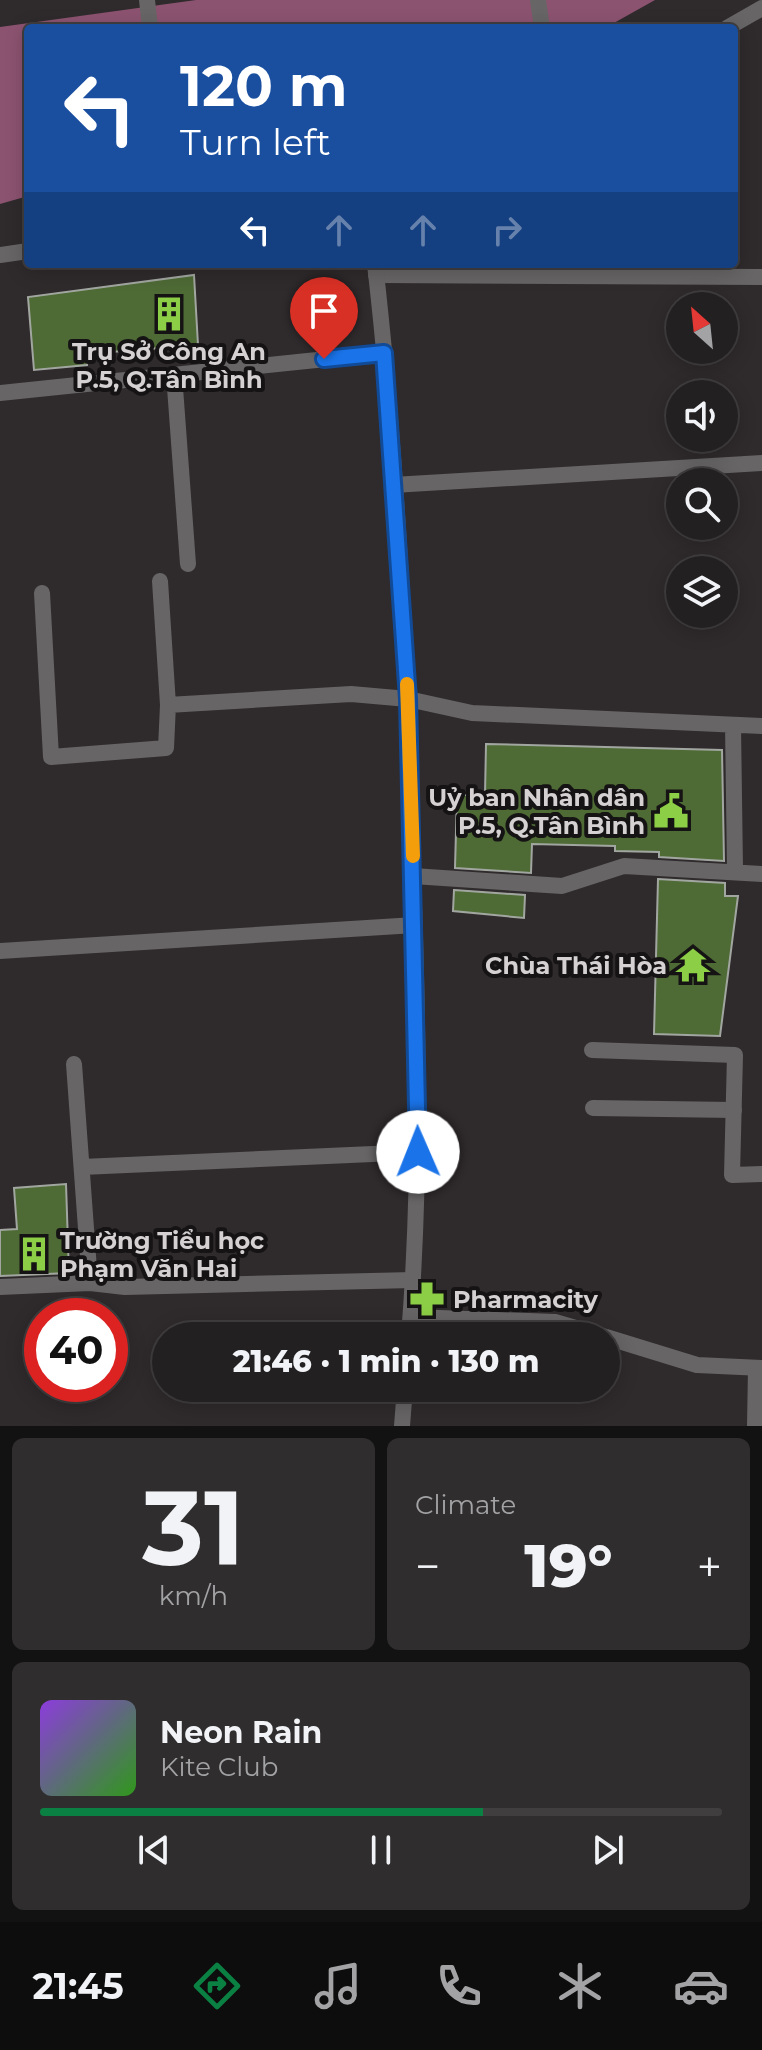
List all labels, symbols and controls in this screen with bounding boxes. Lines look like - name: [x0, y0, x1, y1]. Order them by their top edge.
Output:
- text: 120 m: [180, 52, 348, 120]
- icon: left: [48, 56, 152, 160]
- text: Turn left: [180, 120, 331, 164]
- icon: left: [233, 208, 277, 252]
- icon: ahead: [317, 208, 361, 252]
- icon: ahead: [401, 208, 445, 252]
- icon: right: [485, 208, 529, 252]
- pin: [290, 277, 358, 359]
- icon: arrive: [302, 289, 346, 333]
- north arrow: [666, 292, 738, 364]
- map controls: [666, 292, 738, 628]
- building icon: Trụ Sở Công An P.5, Q.Tân Bình: [150, 295, 188, 333]
- place label: Trụ Sở Công An P.5, Q.Tân Bình: [72, 337, 266, 394]
- button: sound: [666, 380, 738, 452]
- button: search: [666, 468, 738, 540]
- button: layers: [666, 556, 738, 628]
- place label: Uỷ ban Nhân dân P.5, Q.Tân Bình: [428, 783, 645, 840]
- public building icon: Uỷ ban Nhân dân P.5, Q.Tân Bình: [652, 792, 690, 830]
- temple icon: Chùa Thái Hòa: [674, 946, 712, 984]
- place label: Chùa Thái Hòa: [485, 951, 667, 980]
- position arrow: [376, 1110, 460, 1194]
- place label: Trường Tiểu học Phạm Văn Hai: [60, 1226, 264, 1283]
- building icon: Trường Tiểu học Phạm Văn Hai: [15, 1235, 53, 1273]
- pharmacy icon: Pharmacity: [408, 1280, 446, 1318]
- place label: Pharmacity: [453, 1285, 598, 1314]
- speed limit sign: 40: [24, 1298, 128, 1402]
- text: 21:46 · 1 min · 130 m: [233, 1343, 539, 1380]
- text: 31: [142, 1464, 245, 1591]
- text: Climate: [415, 1489, 516, 1521]
- text: 19°: [524, 1529, 613, 1602]
- text: −: [415, 1539, 440, 1593]
- text: +: [697, 1539, 722, 1593]
- text: km/h: [159, 1580, 228, 1612]
- text: Neon Rain: [160, 1714, 322, 1751]
- text: Kite Club: [160, 1751, 278, 1783]
- icon: previous: [132, 1828, 176, 1872]
- icon: pause: [359, 1828, 403, 1872]
- icon: next: [586, 1828, 630, 1872]
- icon: directions: [189, 1958, 245, 2014]
- icon: music: [310, 1958, 366, 2014]
- icon: phone: [431, 1958, 487, 2014]
- icon: climate: [552, 1958, 608, 2014]
- icon: car: [673, 1958, 729, 2014]
- text: 21:45: [33, 1964, 124, 2008]

